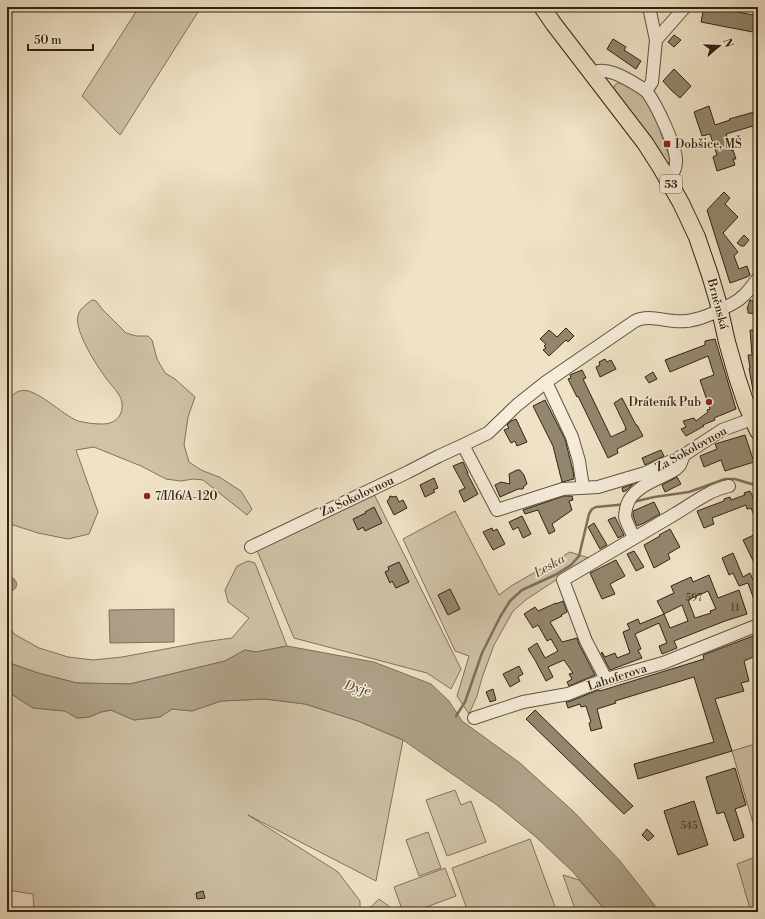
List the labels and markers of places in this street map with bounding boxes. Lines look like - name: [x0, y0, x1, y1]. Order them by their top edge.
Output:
- place label: Dobšice, MŠ: [675, 135, 742, 152]
- marker: Dobšice, MŠ: [662, 139, 672, 149]
- place label: Dráteník Pub: [628, 395, 701, 410]
- marker: Dráteník Pub: [704, 397, 714, 407]
- place label: 7/I/16/A-120: [155, 489, 218, 504]
- marker: 7/I/16/A-120: [142, 491, 152, 501]

